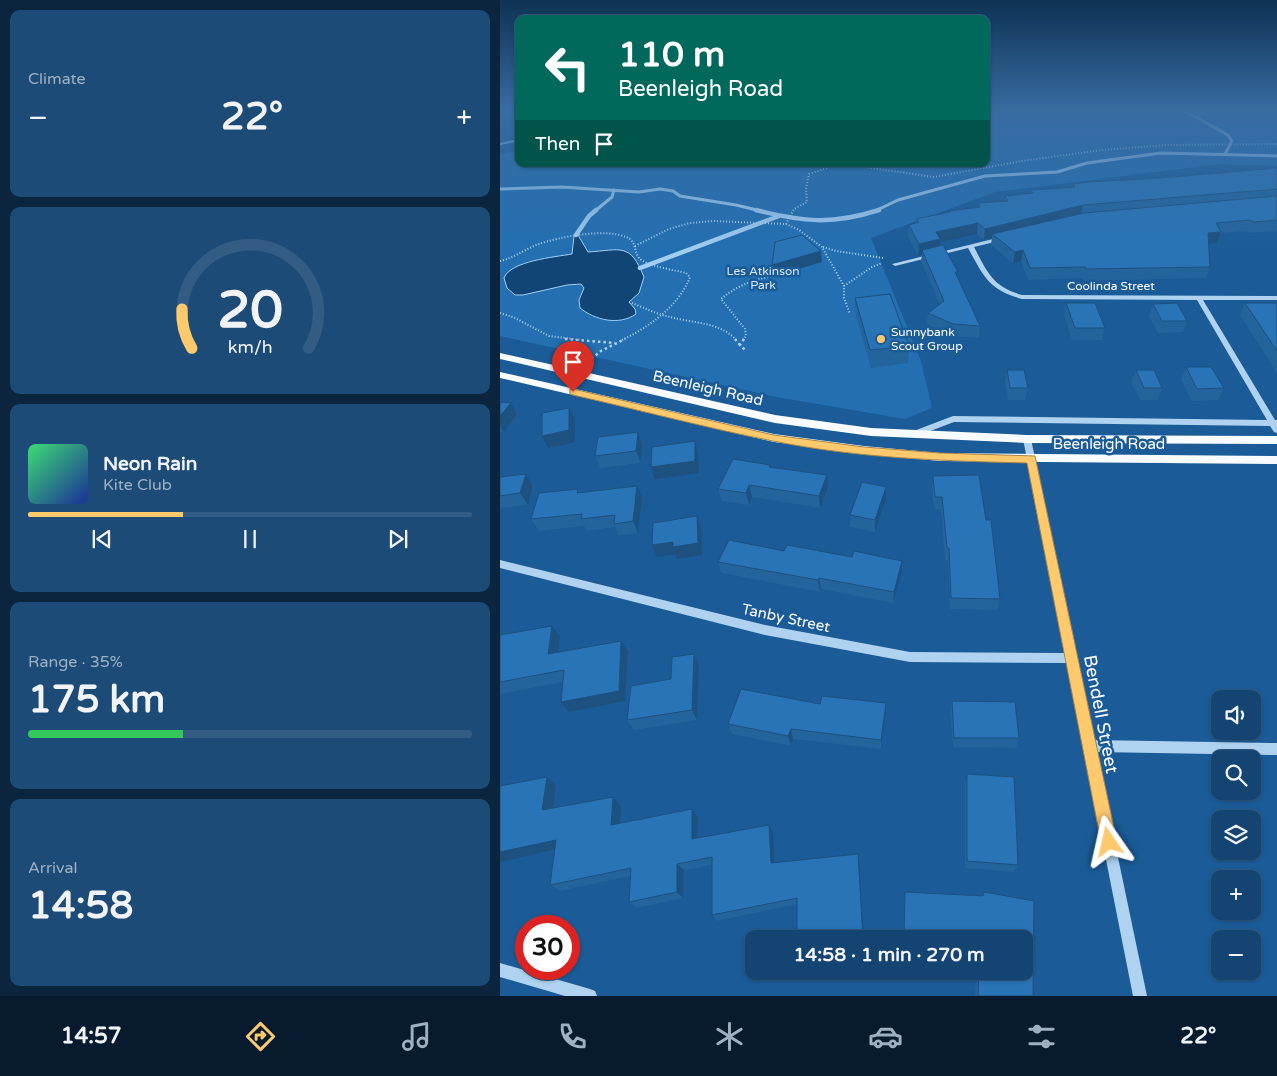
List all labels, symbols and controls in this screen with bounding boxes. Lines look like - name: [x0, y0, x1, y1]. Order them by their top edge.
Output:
- text: 110 m: [618, 34, 725, 76]
- icon: left: [535, 35, 600, 100]
- text: Climate: [28, 69, 86, 89]
- text: Beenleigh Road: [618, 76, 783, 102]
- text: 22°: [221, 94, 283, 140]
- text: −: [28, 101, 48, 135]
- text: +: [456, 101, 472, 135]
- icon: arrive: [590, 130, 618, 158]
- text: Then: [535, 133, 580, 155]
- park label: Les Atkinson Park: [726, 264, 800, 292]
- text: 20: [217, 279, 283, 342]
- street label: Coolinda Street: [1067, 279, 1155, 293]
- place label: Sunnybank Scout Group: [891, 325, 963, 353]
- marker: Sunnybank Scout Group: [875, 333, 887, 345]
- text: km/h: [228, 337, 272, 358]
- pin: [552, 341, 594, 392]
- icon: arrive: [559, 348, 587, 376]
- street label: Beenleigh Road: [651, 367, 765, 409]
- street label: Beenleigh Road: [1053, 435, 1165, 453]
- text: Neon Rain: [103, 453, 197, 475]
- text: Kite Club: [103, 475, 172, 495]
- icon: previous: [88, 525, 116, 553]
- icon: pause: [236, 525, 264, 553]
- icon: next: [384, 525, 412, 553]
- street label: Tanby Street: [740, 600, 832, 636]
- text: Range · 35%: [28, 652, 123, 672]
- street label: Bendell Street: [1079, 653, 1123, 775]
- text: 175 km: [28, 677, 165, 723]
- map controls: [1211, 690, 1261, 980]
- button: sound: [1211, 690, 1261, 740]
- button: search: [1211, 750, 1261, 800]
- button: layers: [1211, 810, 1261, 860]
- position arrow: [1082, 815, 1134, 867]
- text: Arrival: [28, 858, 77, 878]
- button: +: [1211, 870, 1261, 920]
- text: 14:58: [28, 883, 133, 929]
- speed limit sign: 30: [515, 915, 580, 980]
- button: −: [1211, 930, 1261, 980]
- text: 14:58 · 1 min · 270 m: [793, 944, 985, 966]
- icon: directions: [243, 1019, 278, 1054]
- icon: music: [399, 1019, 434, 1054]
- icon: phone: [555, 1019, 590, 1054]
- icon: climate: [712, 1019, 747, 1054]
- icon: car: [868, 1019, 903, 1054]
- icon: filters: [1024, 1019, 1059, 1054]
- text: 14:57: [61, 1023, 122, 1049]
- text: 22°: [1180, 1023, 1216, 1049]

